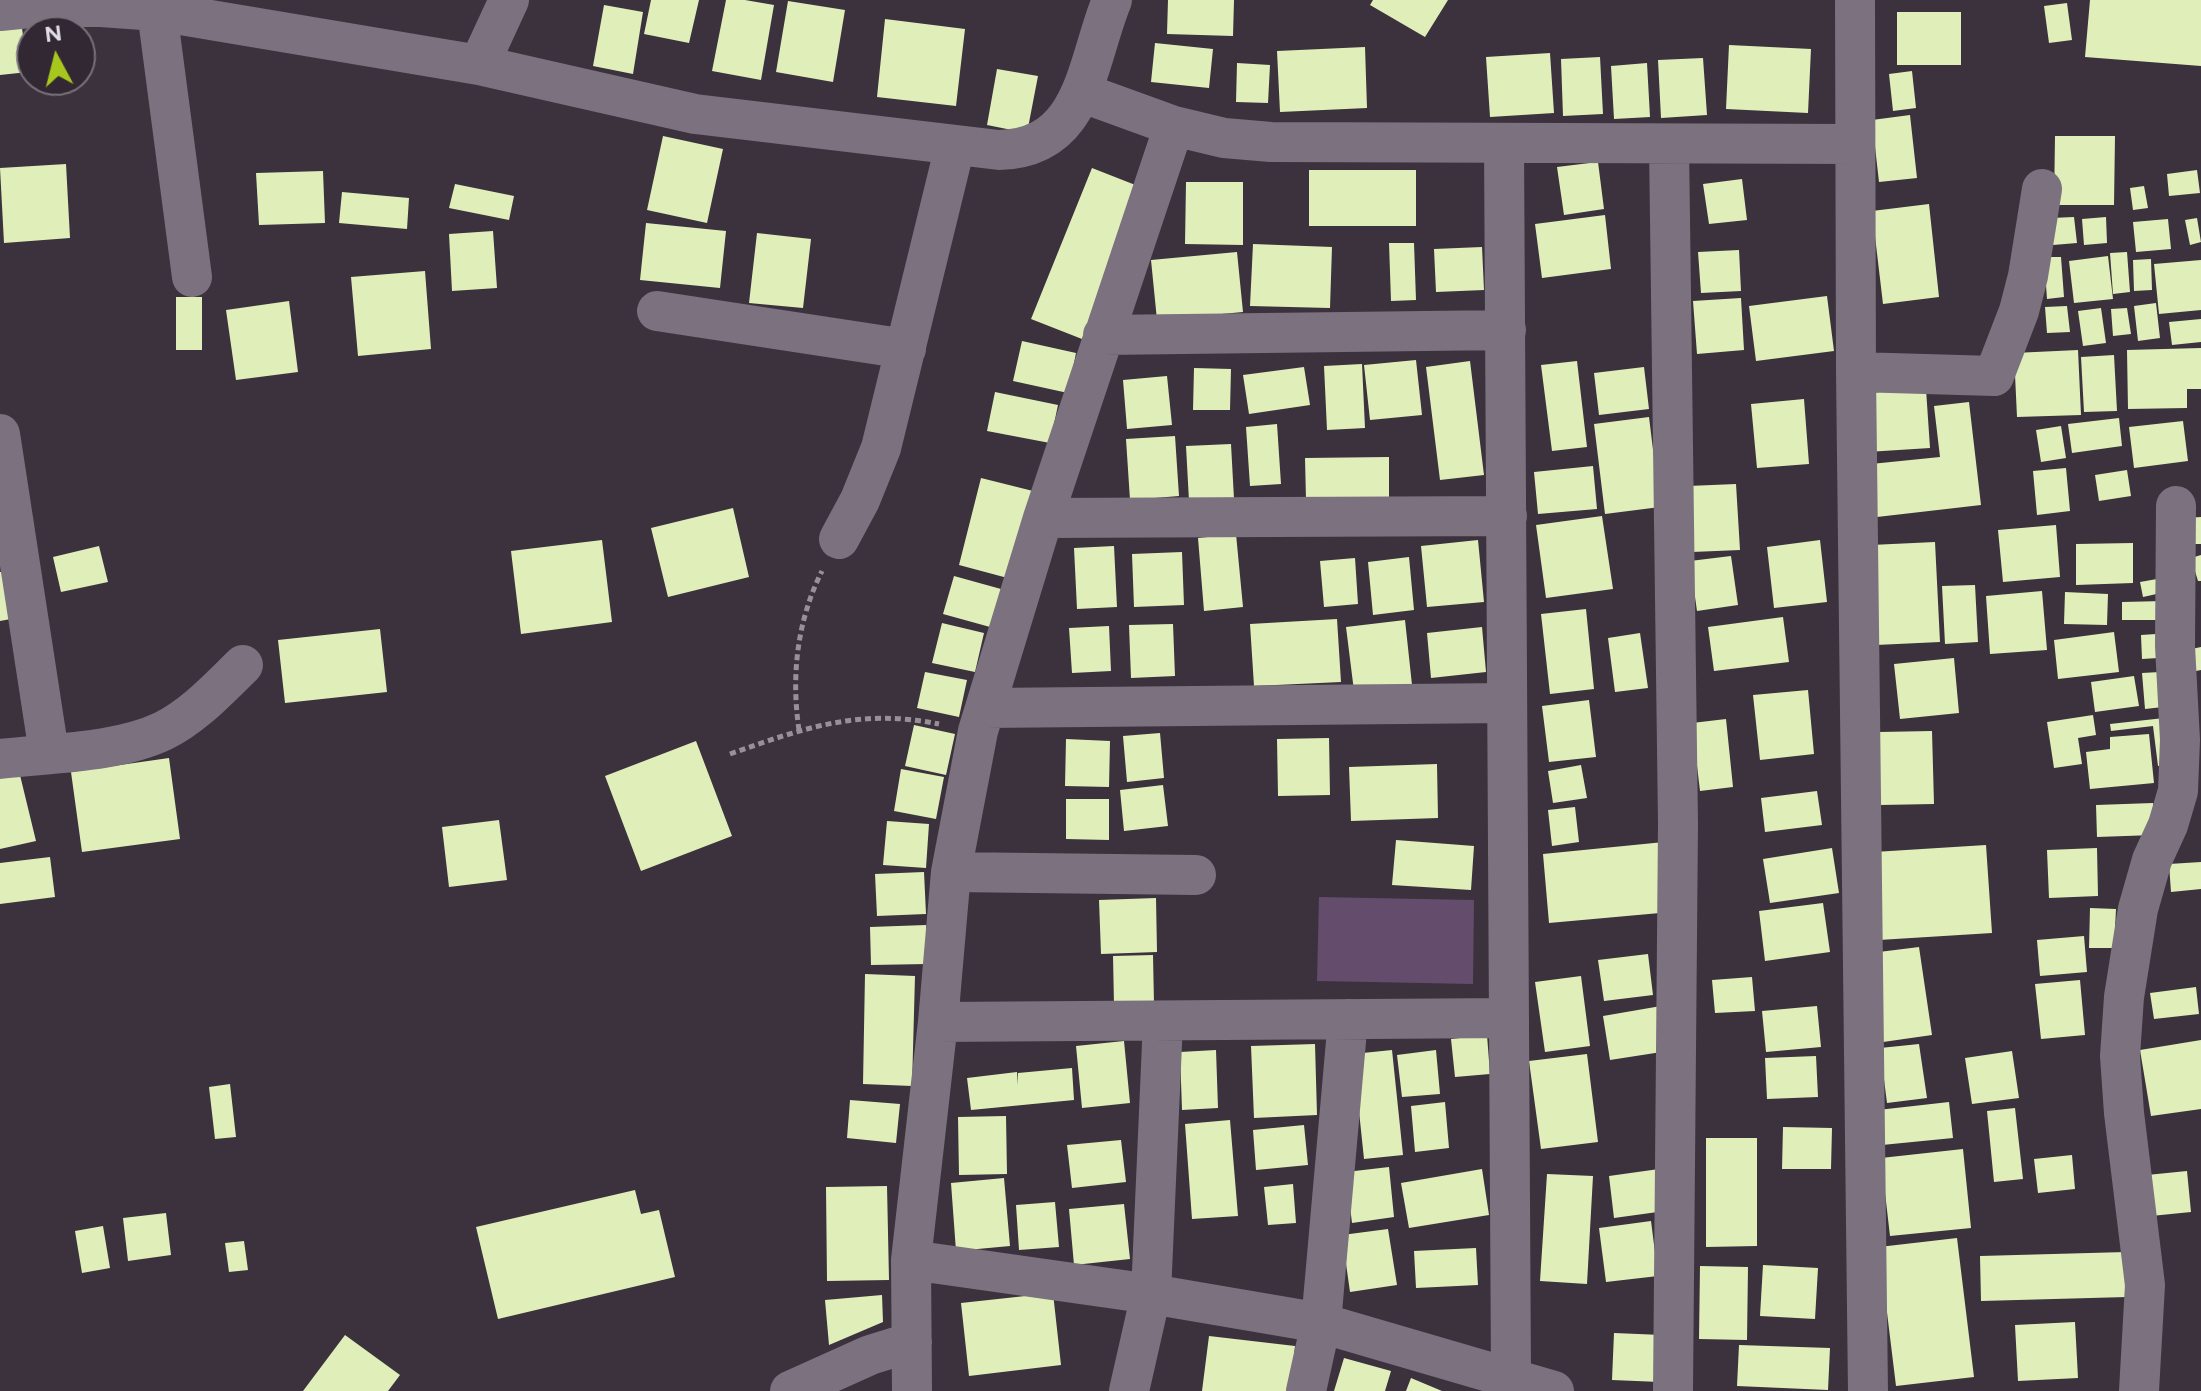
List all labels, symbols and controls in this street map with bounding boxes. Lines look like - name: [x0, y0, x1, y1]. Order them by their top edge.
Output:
- north arrow: [16, 16, 96, 96]
- text: N: [43, 19, 63, 48]

